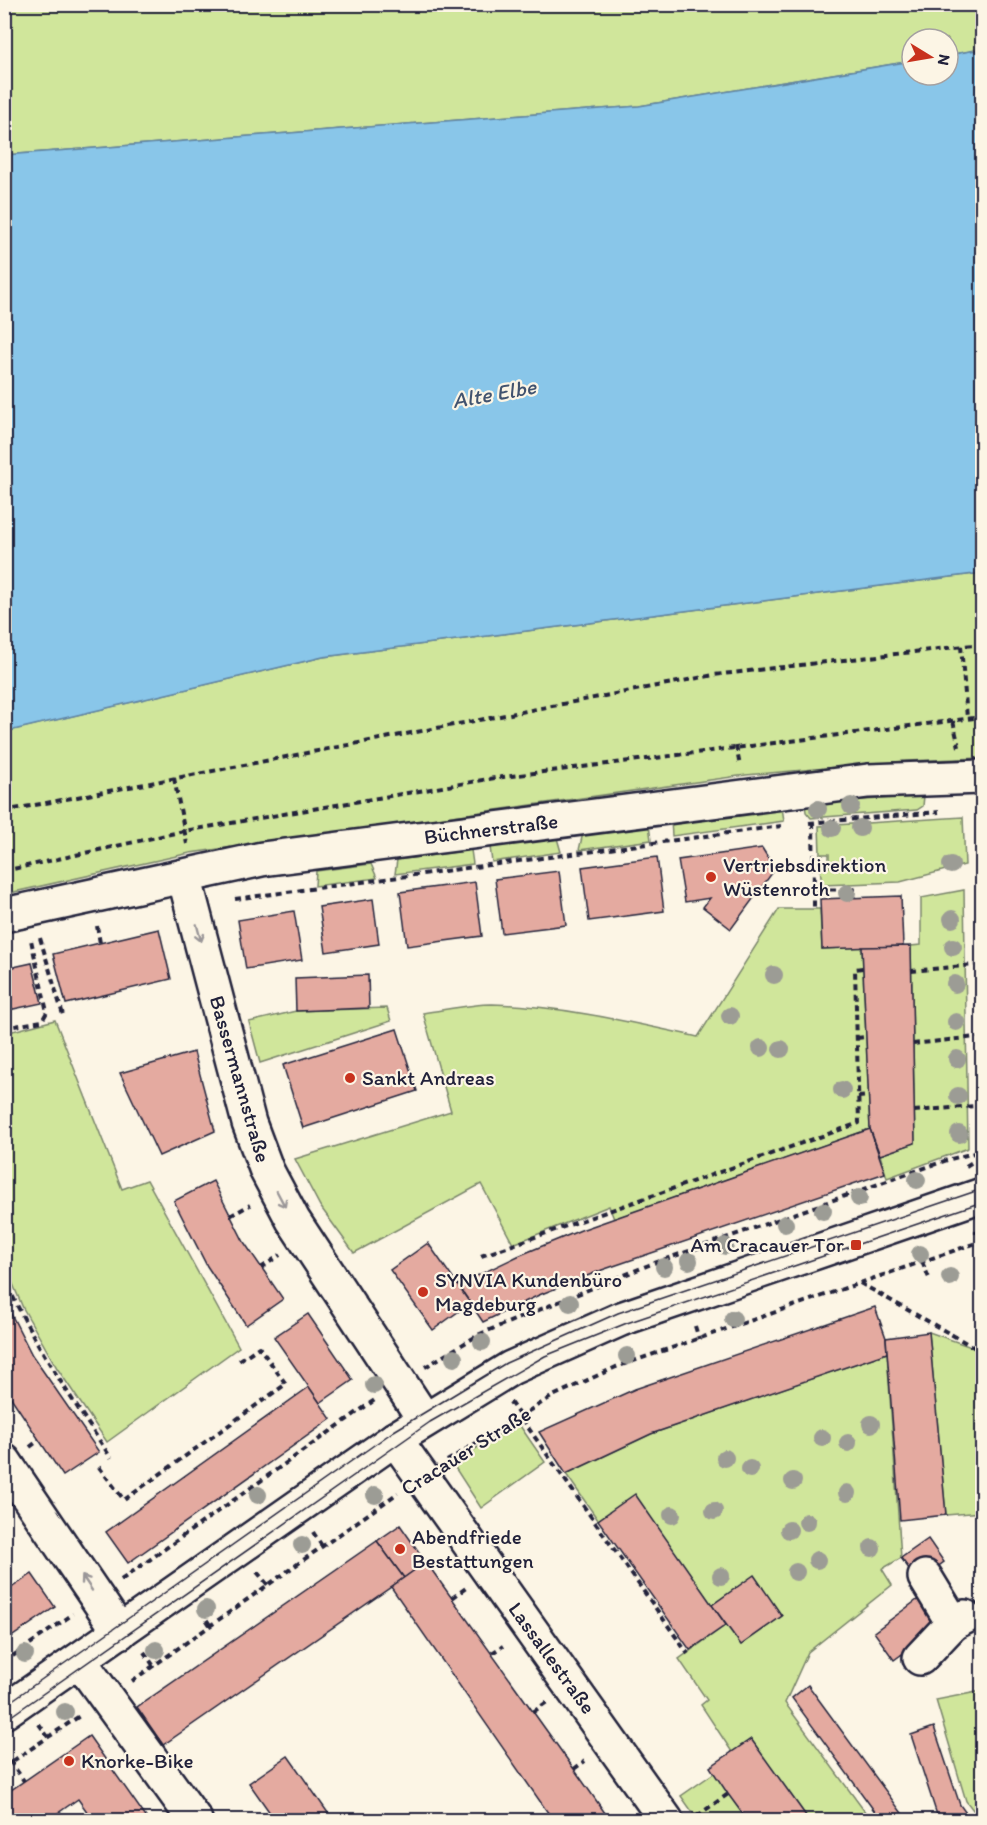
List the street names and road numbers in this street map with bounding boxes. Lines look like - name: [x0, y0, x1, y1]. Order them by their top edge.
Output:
- street label: Büchnerstraße: [422, 808, 559, 849]
- street label: Bassermannstraße: [205, 993, 276, 1165]
- street label: Cracauer Straße: [396, 1401, 535, 1500]
- street label: Lassallestraße: [504, 1597, 601, 1718]

